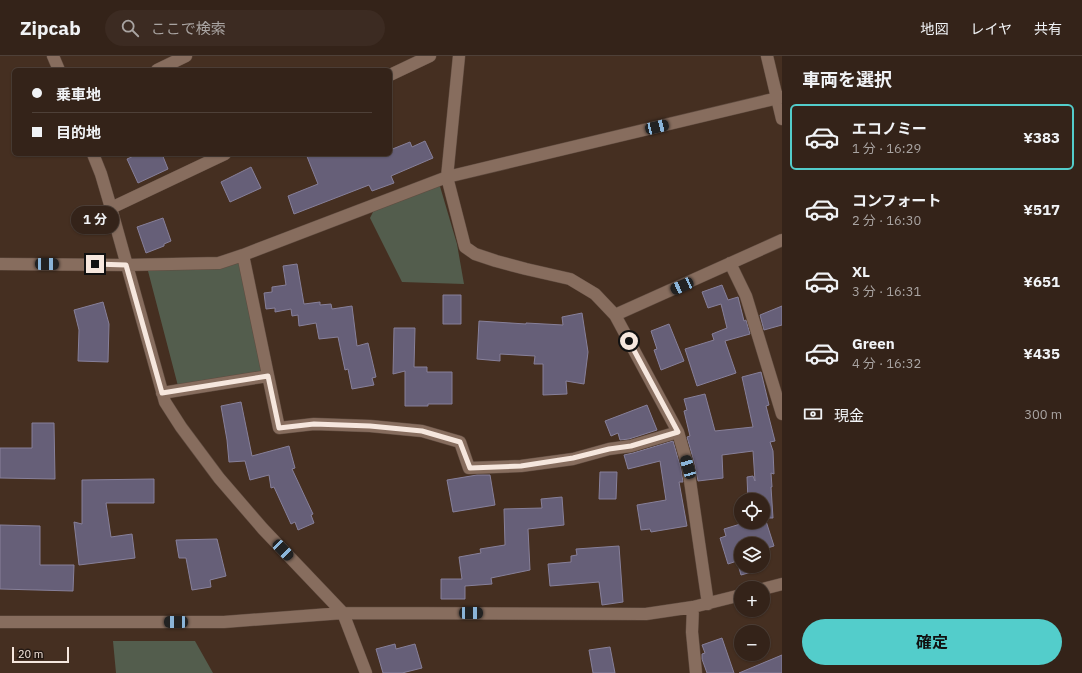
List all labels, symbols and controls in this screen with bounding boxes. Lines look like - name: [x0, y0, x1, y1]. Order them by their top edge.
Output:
- search box: [105, 10, 385, 46]
- text: Zipcab: [20, 16, 81, 40]
- icon: search: [119, 17, 141, 39]
- text: ここで検索: [151, 19, 226, 38]
- text: 地図: [920, 20, 948, 38]
- text: レイヤ: [970, 20, 1012, 38]
- text: 共有: [1034, 20, 1062, 38]
- text: 車両を選択: [802, 68, 892, 91]
- text: 乗車地: [56, 85, 101, 104]
- car: [644, 118, 670, 136]
- icon: car: [804, 119, 840, 155]
- text: エコノミー: [852, 119, 927, 138]
- text: 目的地: [56, 123, 101, 142]
- text: ¥383: [1023, 128, 1060, 147]
- text: 1 分 · 16:29: [852, 140, 921, 157]
- icon: car: [804, 191, 840, 227]
- text: コンフォート: [852, 191, 942, 210]
- text: ¥517: [1023, 200, 1060, 219]
- callout: 1 分: [71, 206, 119, 234]
- text: 1 分: [83, 211, 107, 228]
- text: 2 分 · 16:30: [852, 212, 921, 229]
- route end: [86, 255, 104, 273]
- car: [35, 258, 59, 270]
- text: XL: [852, 262, 870, 281]
- icon: car: [804, 263, 840, 299]
- text: ¥651: [1023, 272, 1060, 291]
- car: [669, 276, 695, 296]
- text: 3 分 · 16:31: [852, 283, 921, 300]
- route start: [620, 332, 638, 350]
- text: Green: [852, 334, 895, 353]
- icon: car: [804, 335, 840, 371]
- text: ¥435: [1023, 344, 1060, 363]
- text: 4 分 · 16:32: [852, 355, 921, 372]
- icon: cash: [802, 403, 824, 425]
- text: 現金: [834, 406, 864, 425]
- text: 300 m: [1024, 406, 1062, 423]
- car: [679, 454, 697, 480]
- map controls: [734, 493, 770, 661]
- button: locate: [734, 493, 770, 529]
- car: [270, 537, 296, 563]
- button: layers: [734, 537, 770, 573]
- button: +: [734, 581, 770, 617]
- car: [459, 607, 483, 619]
- car: [164, 616, 188, 628]
- button: 確定: [802, 619, 1062, 665]
- button: −: [734, 625, 770, 661]
- scale bar: [12, 645, 69, 664]
- text: 20 m: [18, 647, 43, 661]

